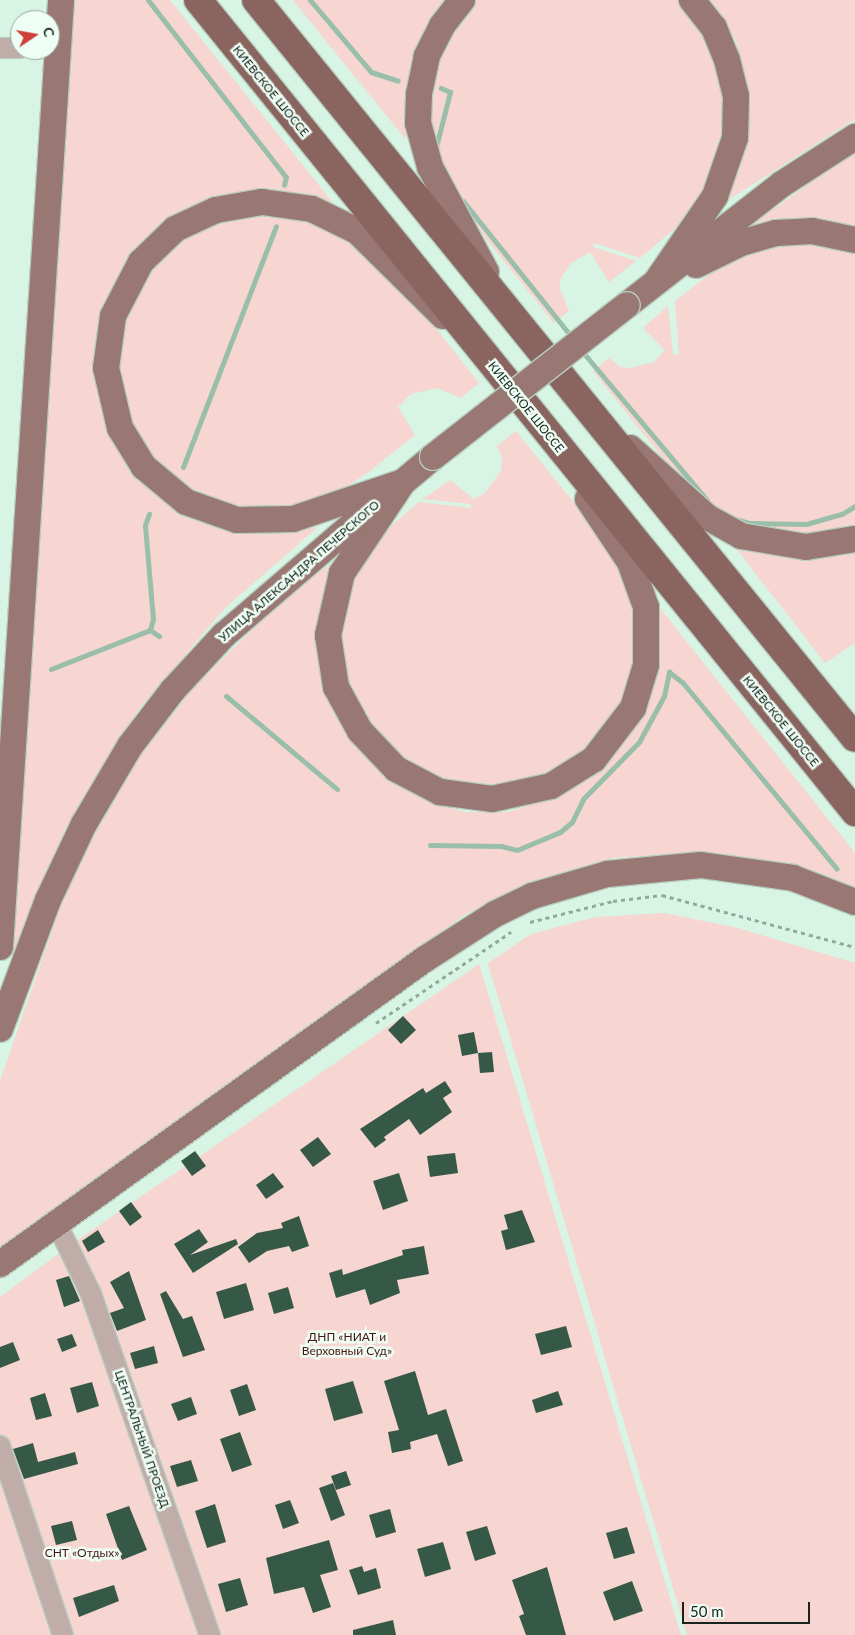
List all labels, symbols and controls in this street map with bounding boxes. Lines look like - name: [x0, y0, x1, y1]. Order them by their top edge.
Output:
- north arrow: [10, 10, 60, 60]
- text: С: [40, 26, 58, 38]
- street label: КИЕВСКОЕ ШОССЕ: [230, 43, 312, 139]
- street label: КИЕВСКОЕ ШОССЕ: [485, 359, 567, 455]
- street label: УЛИЦА АЛЕКСАНДРА ПЕЧЕРСКОГО: [216, 497, 382, 645]
- street label: КИЕВСКОЕ ШОССЕ: [740, 673, 822, 769]
- park label: ДНП «НИАТ и Верховный Суд»: [302, 1330, 392, 1358]
- street label: ЦЕНТРАЛЬНЫЙ ПРОЕЗД: [112, 1368, 172, 1510]
- park label: СНТ «Отдых»: [45, 1546, 119, 1560]
- scale bar: [685, 1592, 812, 1624]
- text: 50 m: [690, 1602, 724, 1620]

